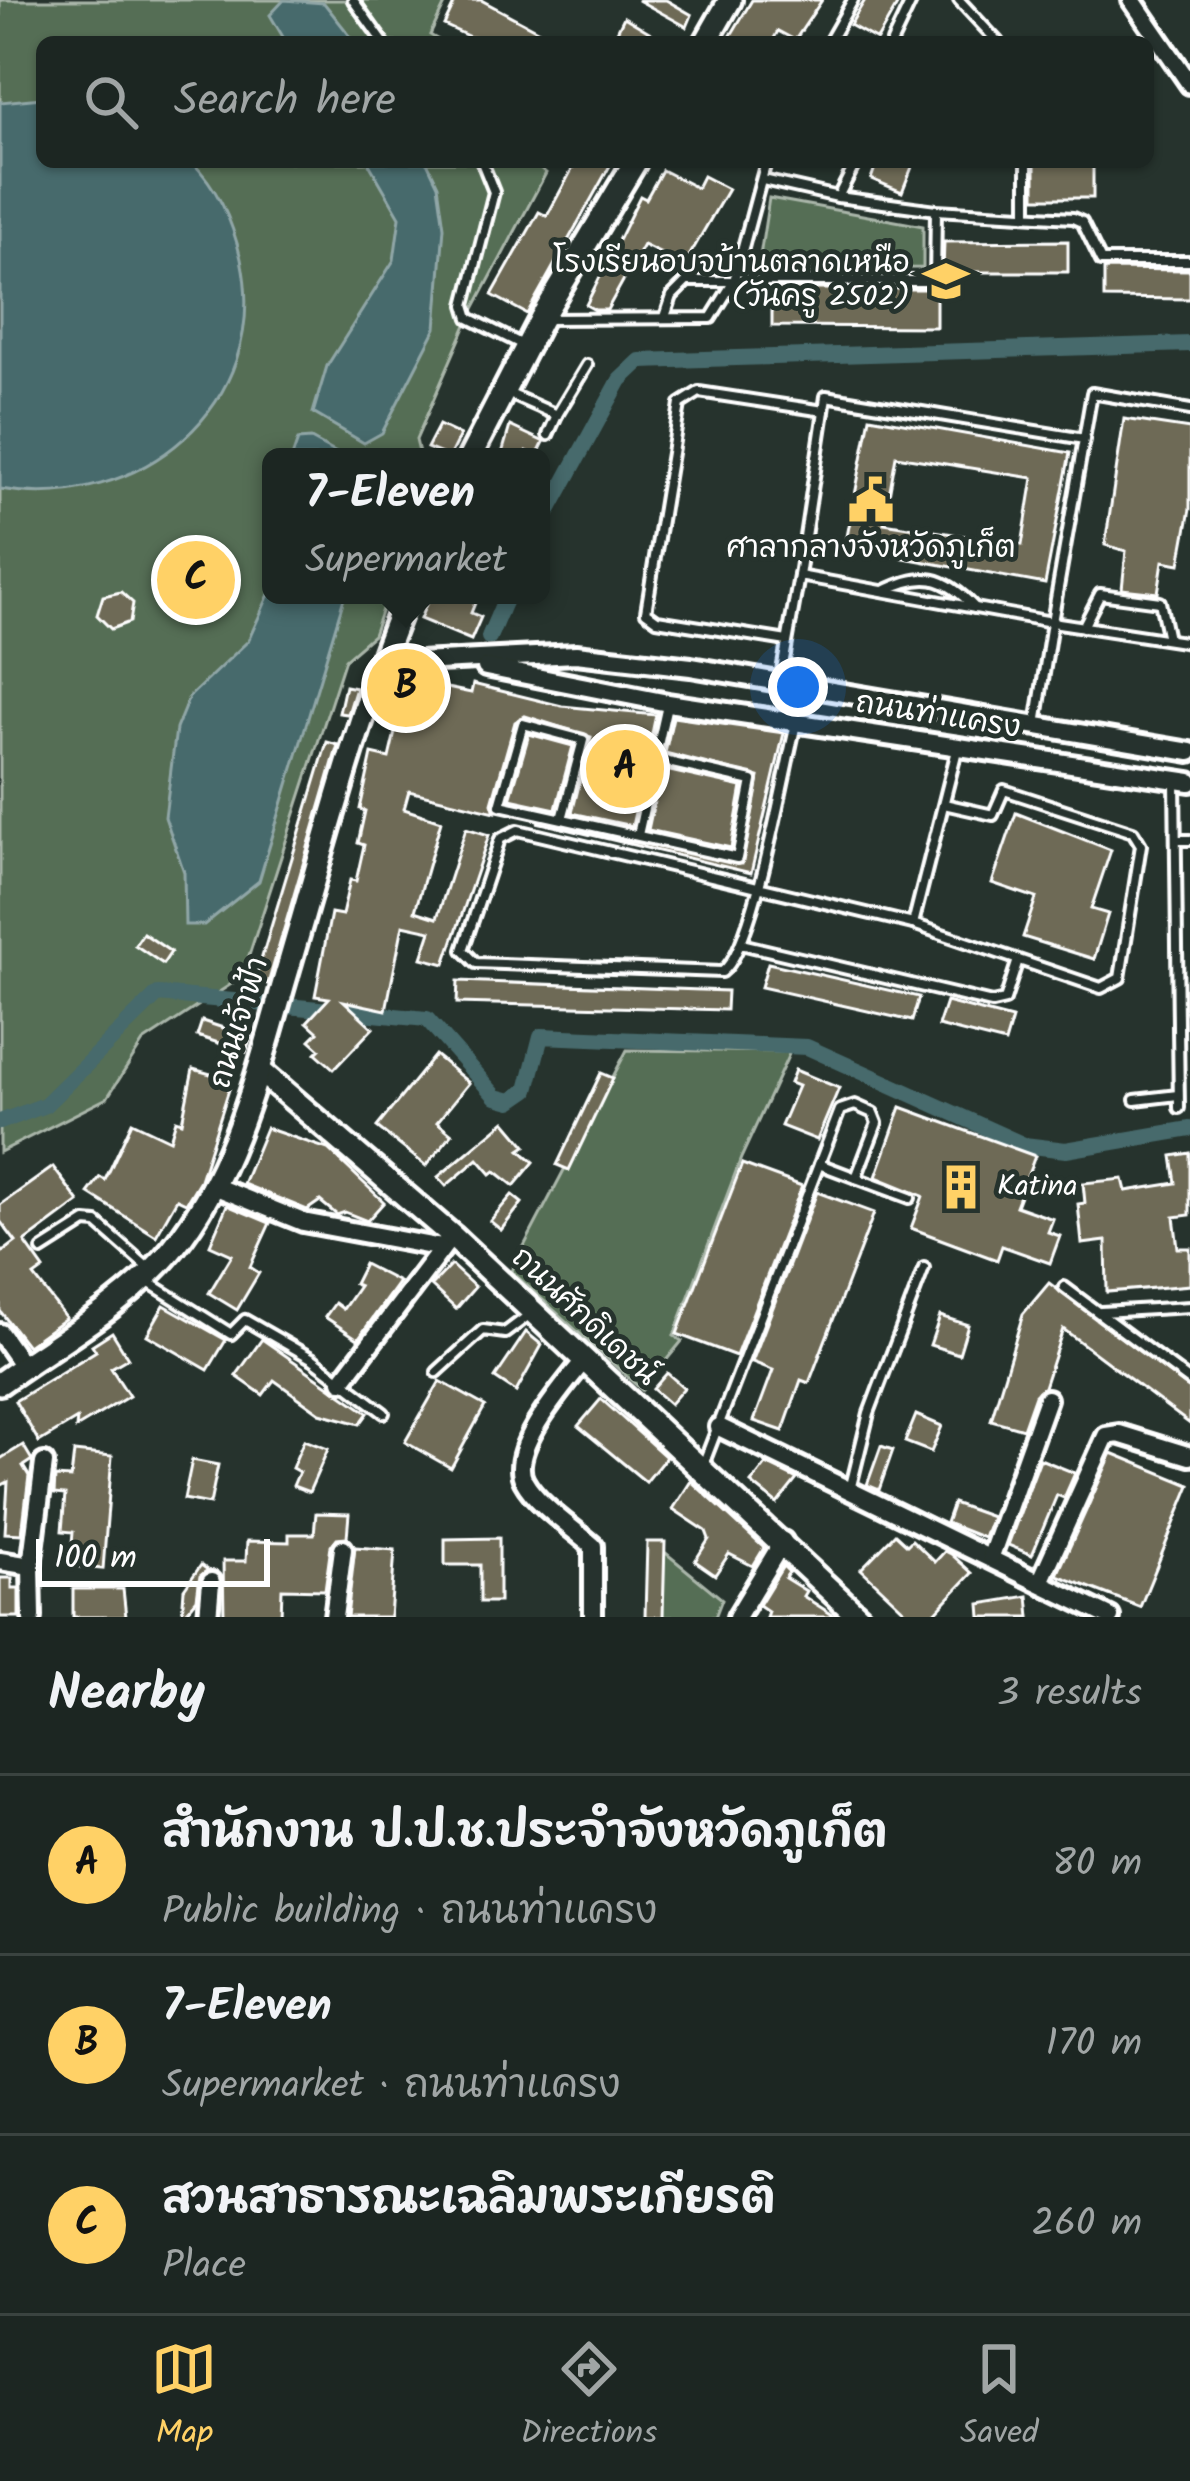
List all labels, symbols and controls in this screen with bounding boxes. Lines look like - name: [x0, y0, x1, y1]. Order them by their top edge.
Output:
- search box: [36, 36, 1154, 168]
- text: Search here: [174, 66, 396, 138]
- icon: search: [78, 69, 144, 135]
- place label: โรงเรียนอบจบ้านตลาดเหนือ (วันครู 2502): [553, 240, 910, 322]
- school or university icon: โรงเรียนอบจบ้านตลาดเหนือ (วันครู 2502): [921, 256, 971, 306]
- popup: [262, 448, 550, 604]
- text: 7-Eleven: [305, 459, 475, 531]
- public building icon: ศาลากลางจังหวัดภูเก็ต: [846, 475, 896, 525]
- place label: ศาลากลางจังหวัดภูเก็ต: [726, 525, 1016, 573]
- text: Supermarket: [305, 531, 507, 593]
- pin: C: [157, 535, 235, 625]
- pin: B: [367, 643, 445, 733]
- your location: [768, 657, 828, 717]
- street label: ถนนท่าแครง: [852, 679, 1024, 753]
- pin: A: [586, 724, 664, 814]
- street label: ถนนเจ้าฟ้า: [197, 951, 283, 1095]
- building icon: Katina: [936, 1162, 986, 1212]
- place label: Katina: [997, 1163, 1078, 1211]
- street label: ถนนศักดิเดชน์: [499, 1236, 669, 1398]
- scale bar: [36, 1533, 270, 1586]
- text: 100 m: [54, 1533, 137, 1586]
- text: Nearby: [48, 1655, 205, 1736]
- text: 3 results: [997, 1664, 1142, 1726]
- text: สำนักงาน ป.ป.ช.ประจำจังหวัดภูเก็ต: [162, 1798, 887, 1870]
- text: A: [75, 1834, 99, 1896]
- text: 80 m: [1052, 1834, 1142, 1896]
- text: Public building · ถนนท่าแครง: [162, 1882, 657, 1944]
- text: 7-Eleven: [162, 1972, 332, 2044]
- text: B: [75, 2014, 99, 2076]
- text: 170 m: [1046, 2014, 1142, 2076]
- text: Supermarket · ถนนท่าแครง: [162, 2056, 621, 2118]
- text: สวนสาธารณะเฉลิมพระเกียรติ: [162, 2164, 775, 2236]
- text: C: [75, 2194, 99, 2256]
- text: 260 m: [1031, 2194, 1142, 2256]
- text: Place: [162, 2236, 246, 2298]
- tab: Map: [151, 2336, 217, 2461]
- tab: Directions: [520, 2336, 657, 2461]
- tab: Saved: [960, 2336, 1039, 2461]

